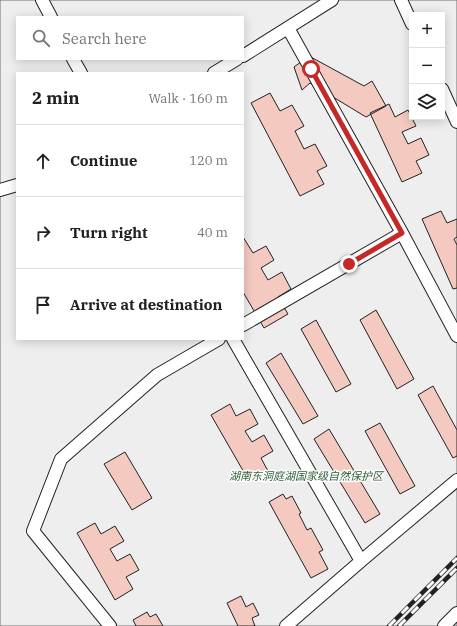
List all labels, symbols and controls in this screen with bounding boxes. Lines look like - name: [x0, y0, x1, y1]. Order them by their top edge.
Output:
- map controls: [409, 12, 445, 120]
- button: +: [409, 12, 445, 48]
- search box: [16, 16, 244, 60]
- icon: search: [30, 27, 52, 49]
- text: Search here: [62, 29, 147, 48]
- button: −: [409, 48, 445, 84]
- route start: [302, 60, 320, 78]
- button: layers: [409, 84, 445, 120]
- text: 2 min: [32, 87, 80, 109]
- text: Walk · 160 m: [149, 90, 228, 107]
- icon: ahead: [32, 150, 54, 172]
- text: Continue: [70, 151, 137, 170]
- text: 120 m: [189, 152, 228, 169]
- icon: right: [32, 222, 54, 244]
- text: Turn right: [70, 223, 148, 242]
- text: 40 m: [197, 224, 228, 241]
- route end: [340, 255, 358, 273]
- icon: arrive: [32, 294, 54, 316]
- text: Arrive at destination: [70, 295, 222, 314]
- park label: 湖南东洞庭湖国家级自然保护区: [229, 469, 385, 483]

